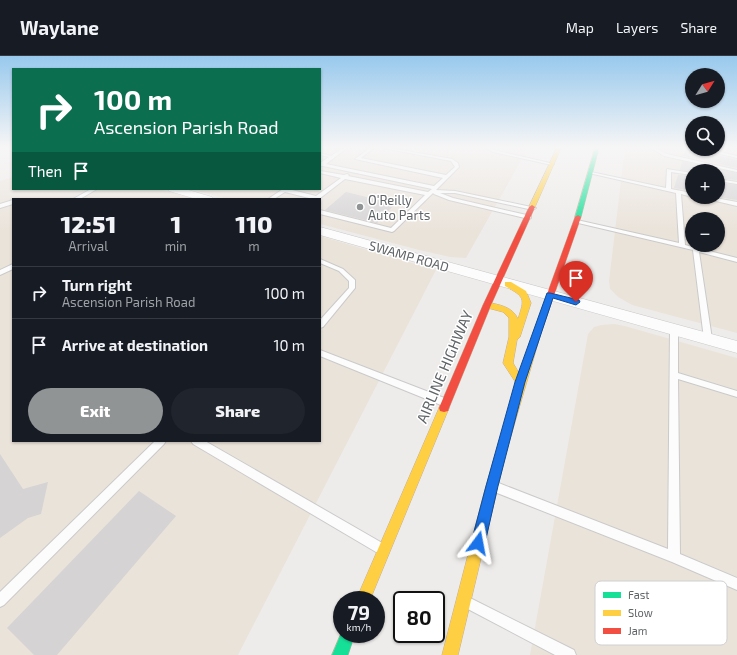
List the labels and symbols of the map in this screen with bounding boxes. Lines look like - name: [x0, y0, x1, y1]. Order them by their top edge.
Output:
- north arrow: [685, 68, 725, 108]
- place label: O'Reilly Auto Parts: [368, 192, 430, 223]
- marker: O'Reilly Auto Parts: [355, 202, 365, 212]
- street label: SWAMP ROAD: [367, 237, 451, 275]
- pin: [559, 261, 593, 302]
- street label: AIRLINE HIGHWAY: [412, 307, 476, 426]
- position arrow: [457, 522, 499, 564]
- legend: [595, 581, 727, 645]
- text: Fast: [628, 588, 650, 601]
- speed limit sign: 80: [393, 591, 445, 643]
- text: Slow: [628, 606, 653, 619]
- text: Jam: [628, 624, 647, 637]

